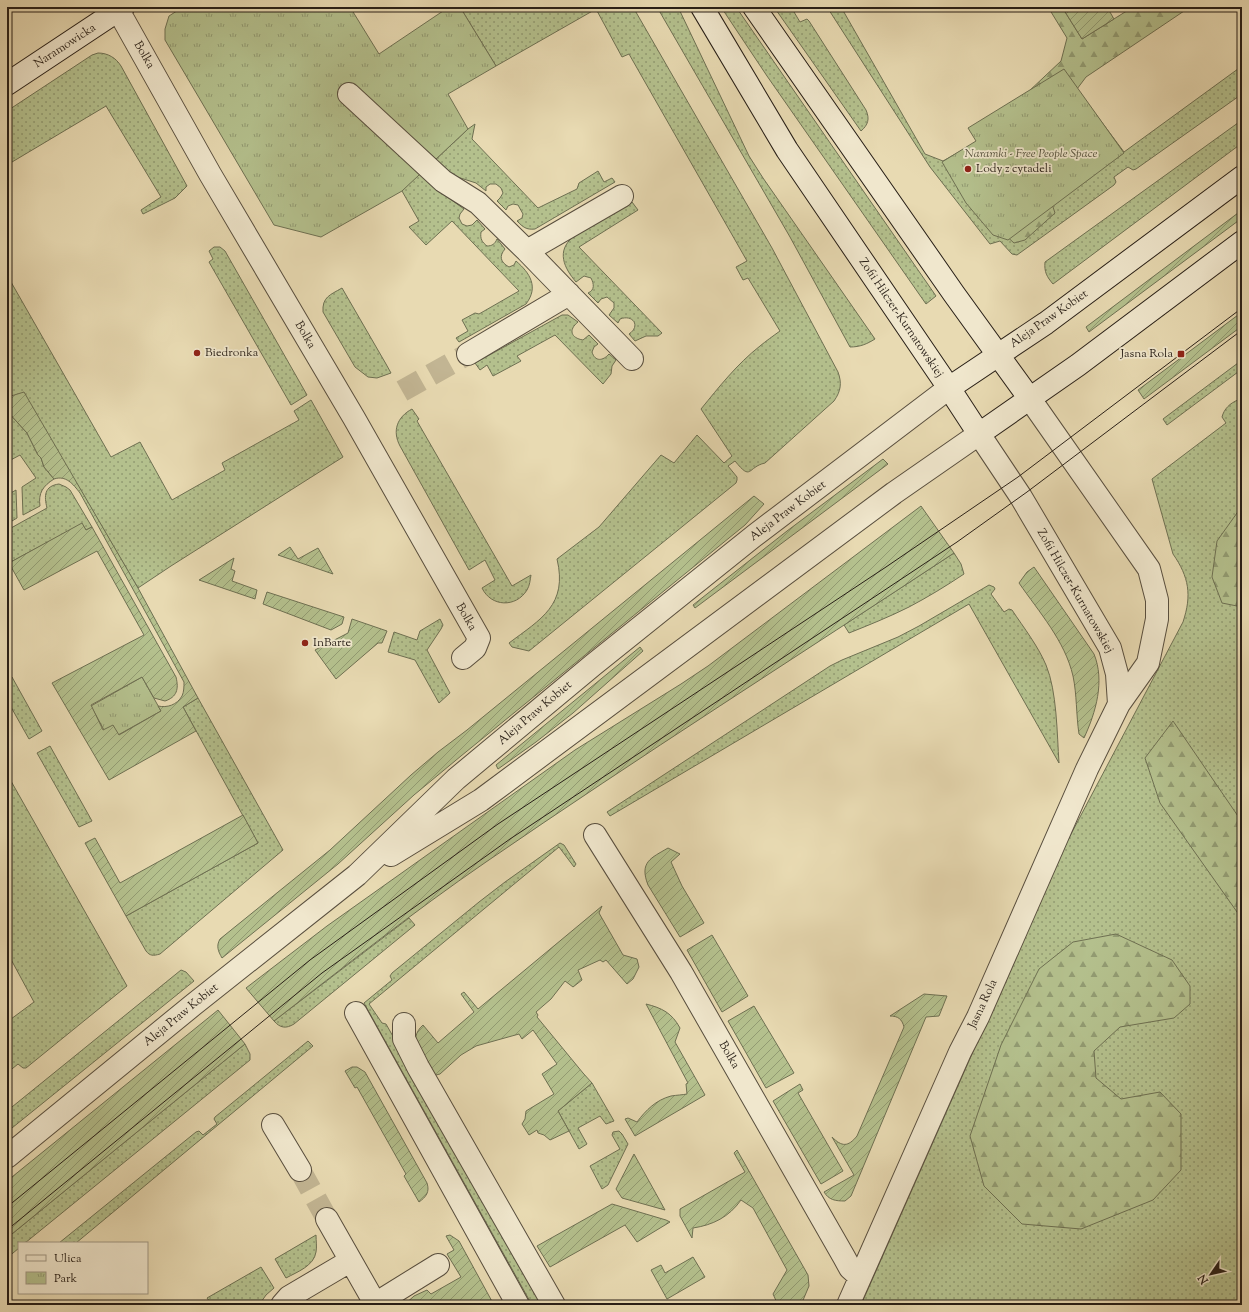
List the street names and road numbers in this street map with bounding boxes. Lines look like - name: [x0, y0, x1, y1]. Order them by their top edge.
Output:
- street label: Naramowicka: [30, 19, 100, 73]
- street label: Bolka: [129, 38, 159, 73]
- street label: Zofii Hilczer-Kurnatowskiej: [854, 255, 948, 381]
- street label: Aleja Praw Kobiet: [1006, 285, 1092, 353]
- street label: Bolka: [290, 318, 320, 353]
- street label: Aleja Praw Kobiet: [746, 476, 830, 546]
- street label: Zofii Hilczer-Kurnatowskiej: [1032, 525, 1118, 657]
- street label: Bolka: [451, 600, 481, 635]
- street label: Aleja Praw Kobiet: [494, 677, 576, 749]
- street label: Jasna Rola: [963, 976, 1002, 1033]
- street label: Aleja Praw Kobiet: [140, 979, 222, 1051]
- street label: Bolka: [714, 1038, 744, 1073]

